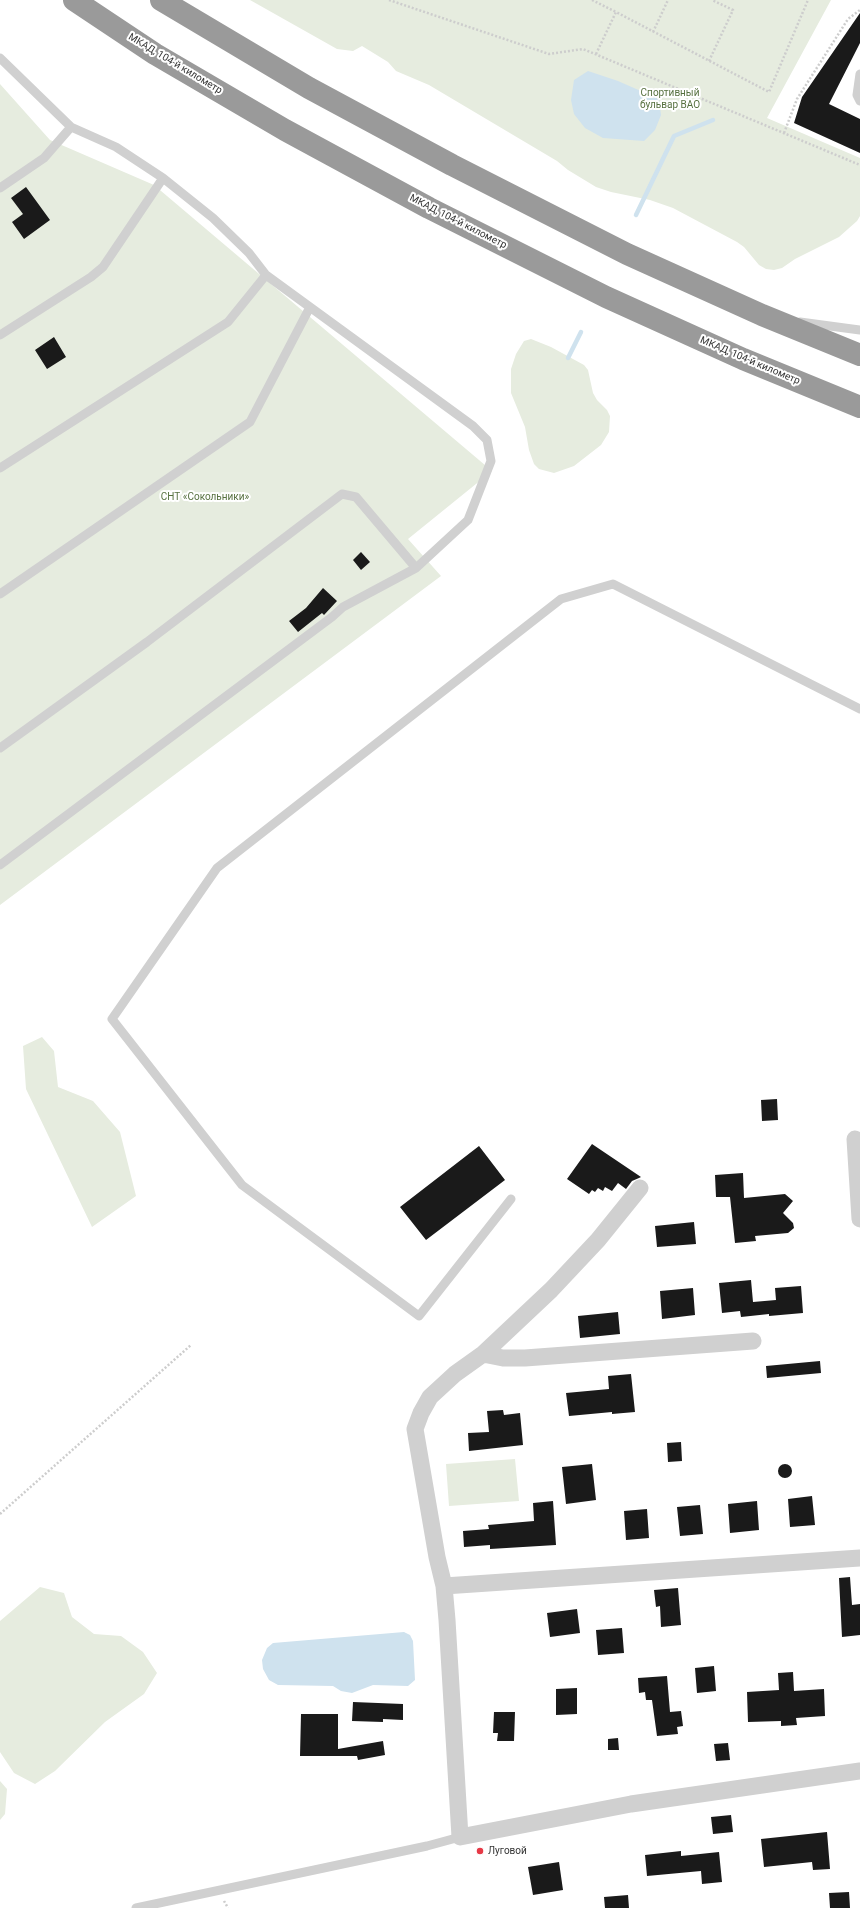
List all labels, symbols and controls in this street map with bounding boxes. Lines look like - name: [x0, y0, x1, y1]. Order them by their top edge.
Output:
- street label: МКАД, 104-й километр: [126, 31, 224, 97]
- park label: Спортивный бульвар ВАО: [640, 87, 700, 110]
- street label: МКАД, 104-й километр: [407, 192, 509, 252]
- street label: МКАД, 104-й километр: [698, 335, 802, 387]
- park label: СНТ «Сокольники»: [161, 491, 249, 503]
- place label: Луговой: [488, 1845, 527, 1857]
- marker: Луговой: [475, 1846, 485, 1856]

